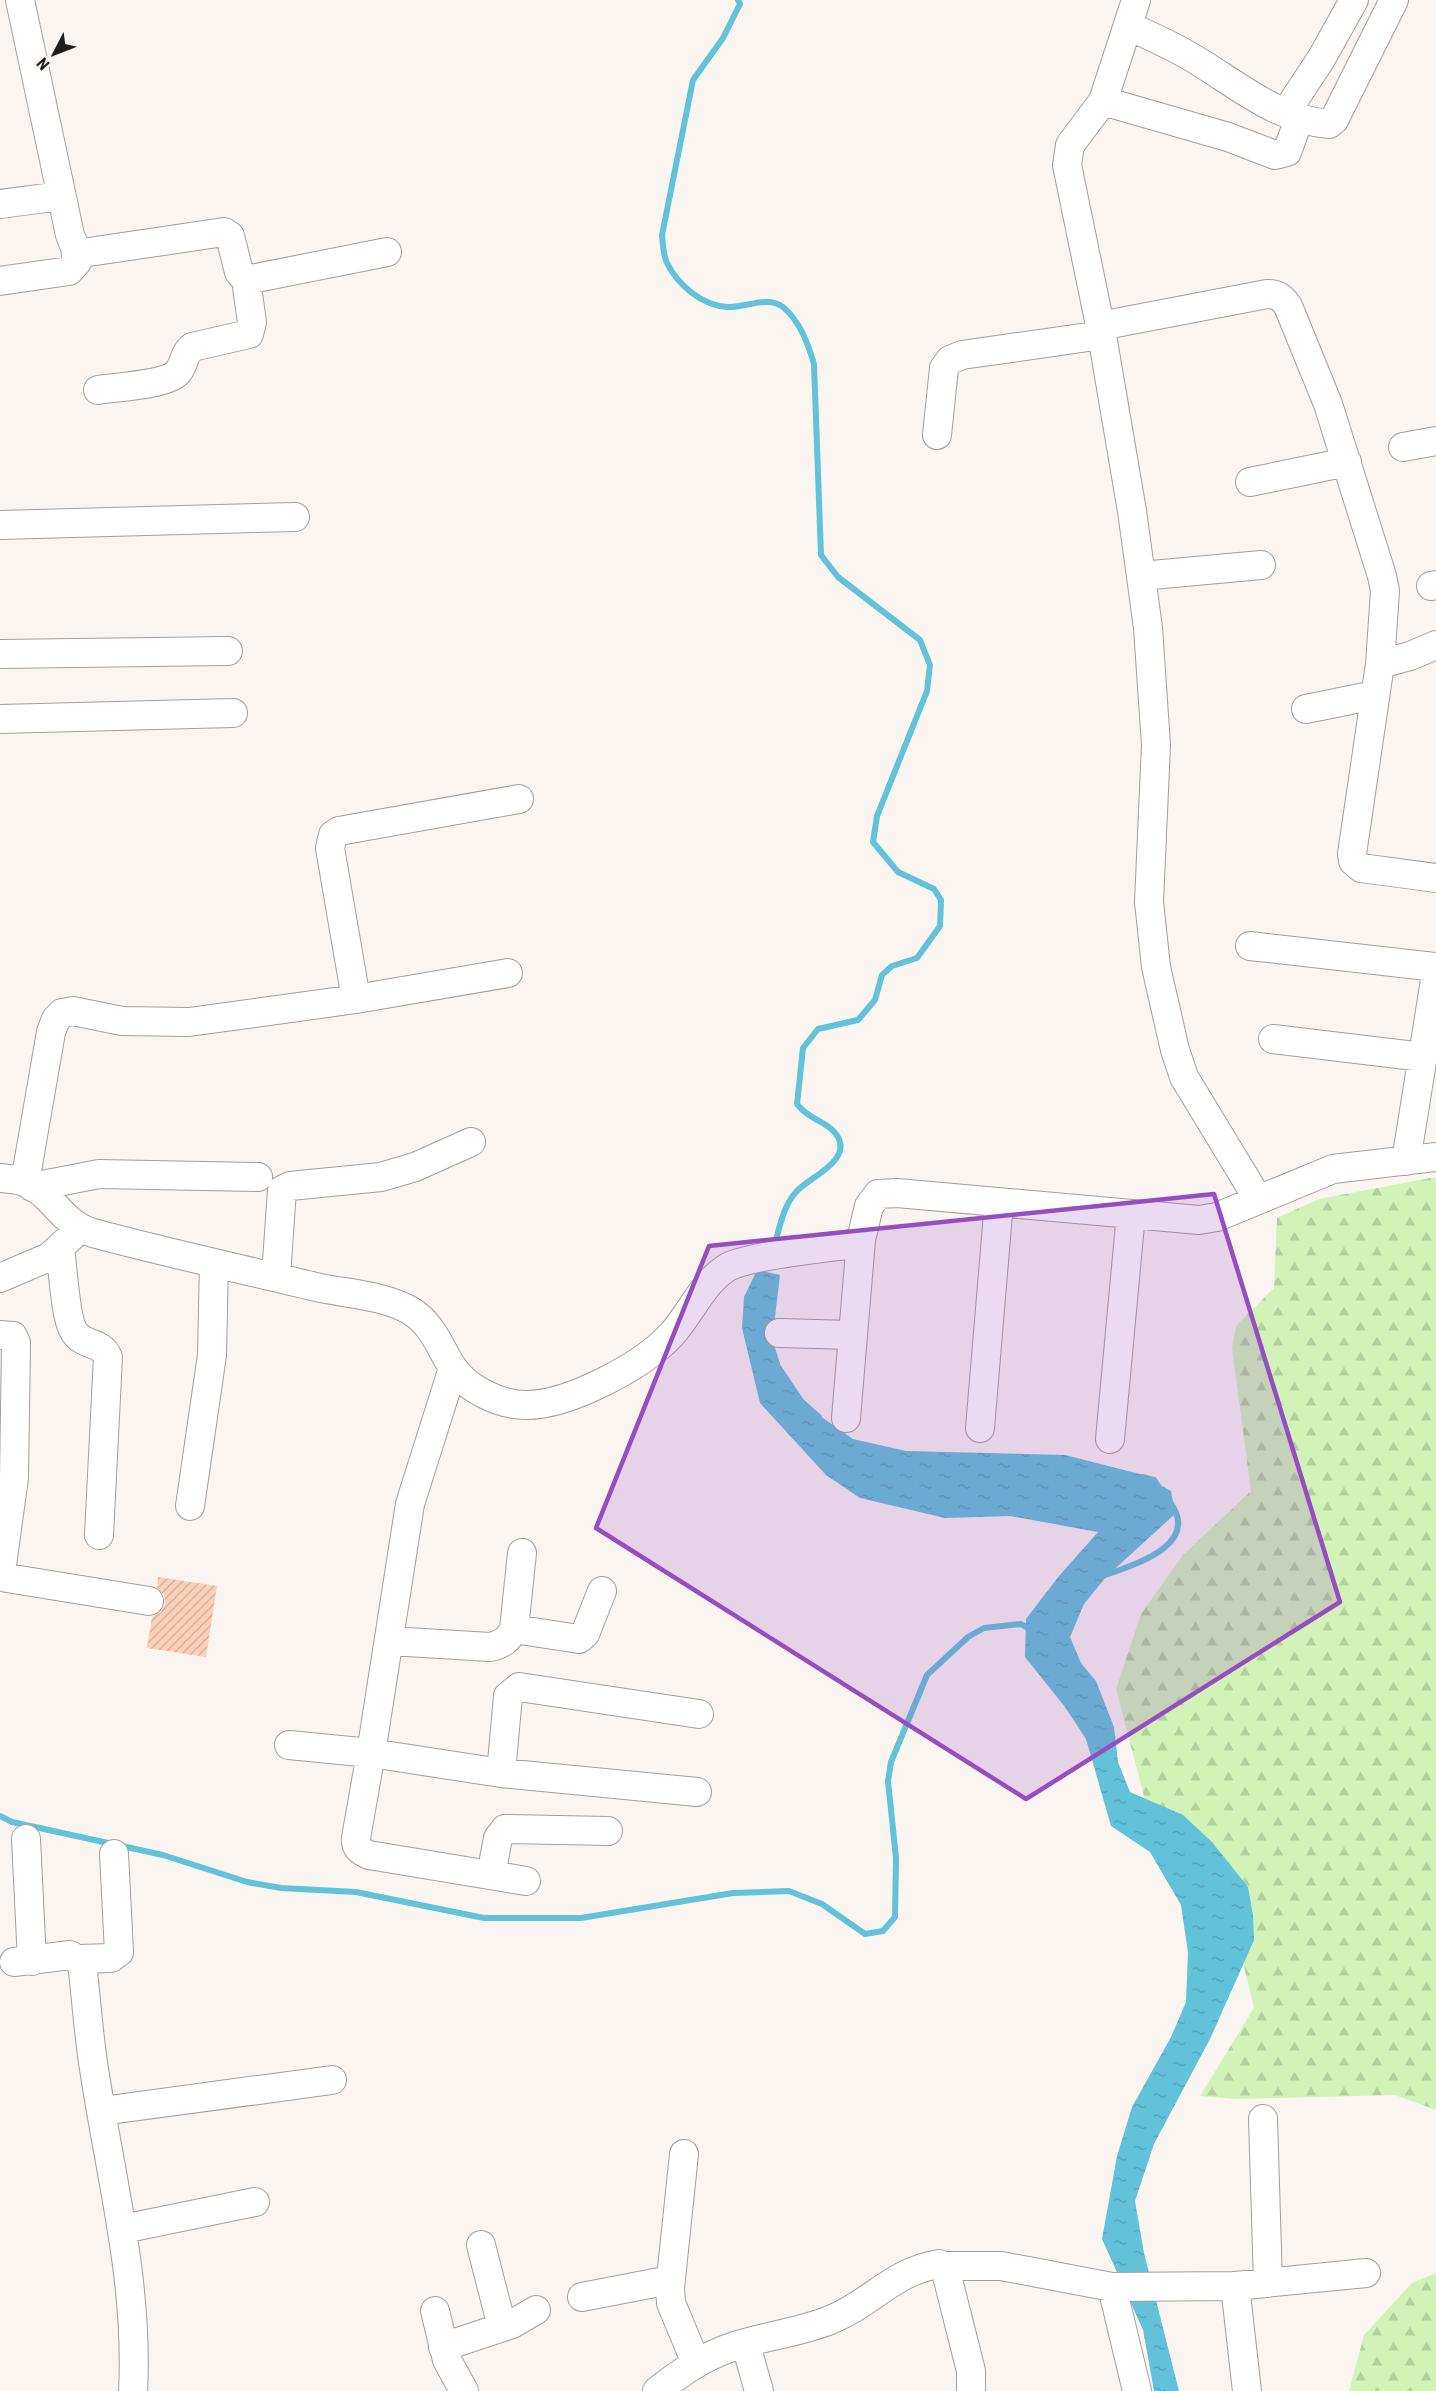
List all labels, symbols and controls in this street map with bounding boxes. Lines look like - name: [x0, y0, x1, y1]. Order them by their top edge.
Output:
- north arrow: [24, 24, 84, 84]
- text: N: [33, 54, 54, 74]

